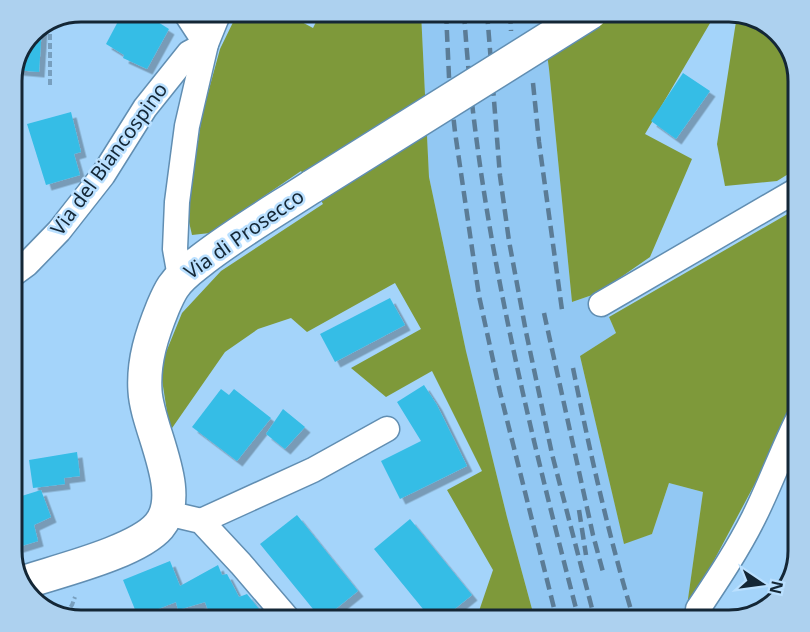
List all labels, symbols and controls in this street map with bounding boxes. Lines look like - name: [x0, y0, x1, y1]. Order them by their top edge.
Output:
- street label: Via del Biancospino: [44, 77, 173, 240]
- street label: Via di Prosecco: [178, 182, 309, 285]
- north arrow: [732, 554, 792, 614]
- text: N: [764, 579, 789, 596]

